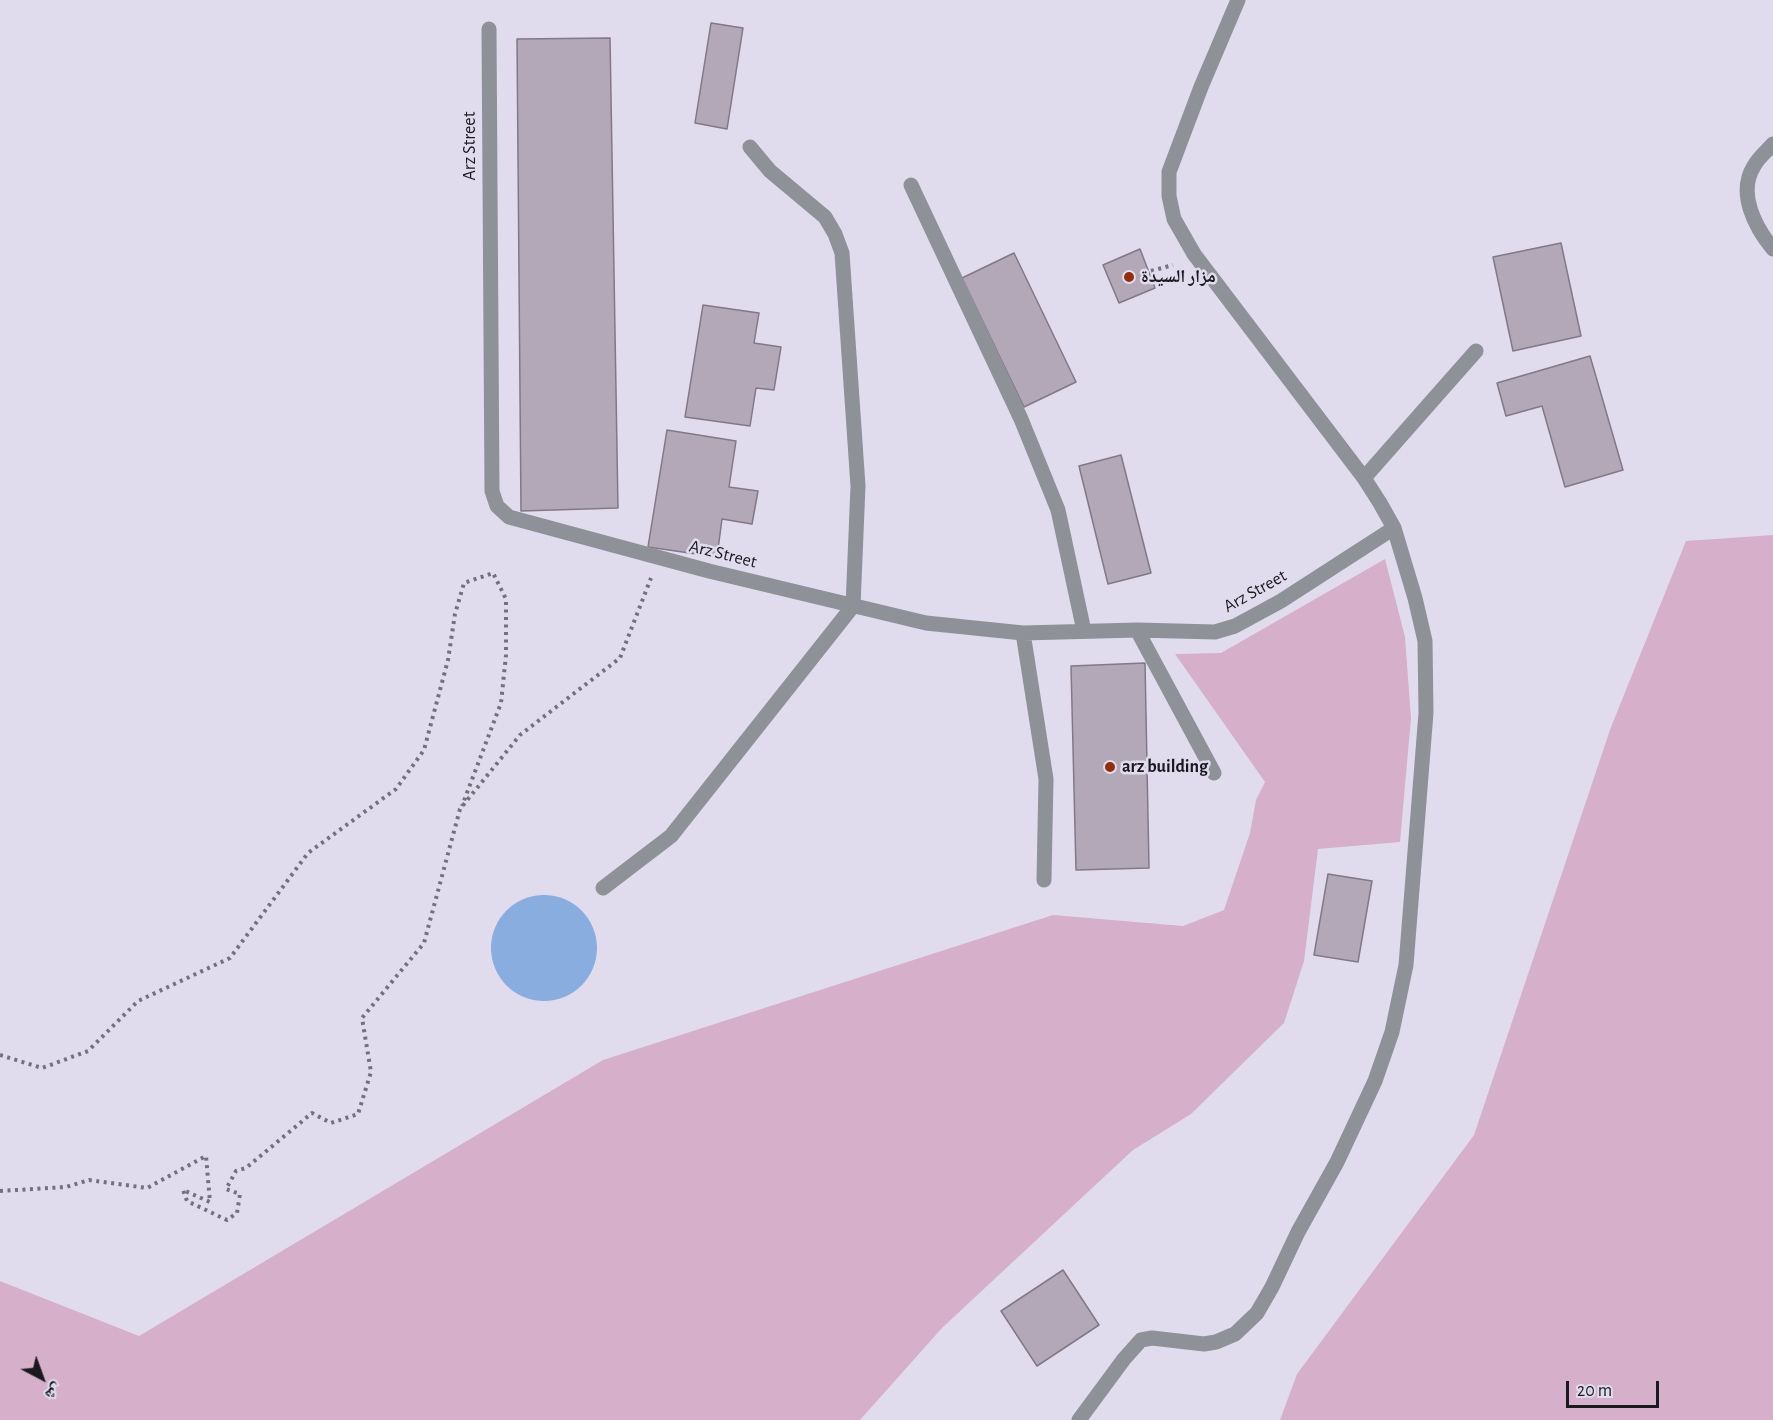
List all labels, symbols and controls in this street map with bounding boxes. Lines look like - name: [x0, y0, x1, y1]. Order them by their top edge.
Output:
- street label: Arz Street: [459, 112, 481, 180]
- place label: مزار السيدة: [1141, 266, 1216, 288]
- marker: مزار السيدة: [1122, 270, 1136, 284]
- street label: Arz Street: [687, 535, 759, 573]
- street label: Arz Street: [1220, 565, 1290, 617]
- place label: arz building: [1122, 756, 1208, 778]
- marker: arz building: [1103, 760, 1117, 774]
- north arrow: [12, 1348, 72, 1408]
- scale bar: [1569, 1369, 1662, 1407]
- text: ش: [42, 1380, 65, 1403]
- text: 20 m: [1577, 1382, 1612, 1400]

